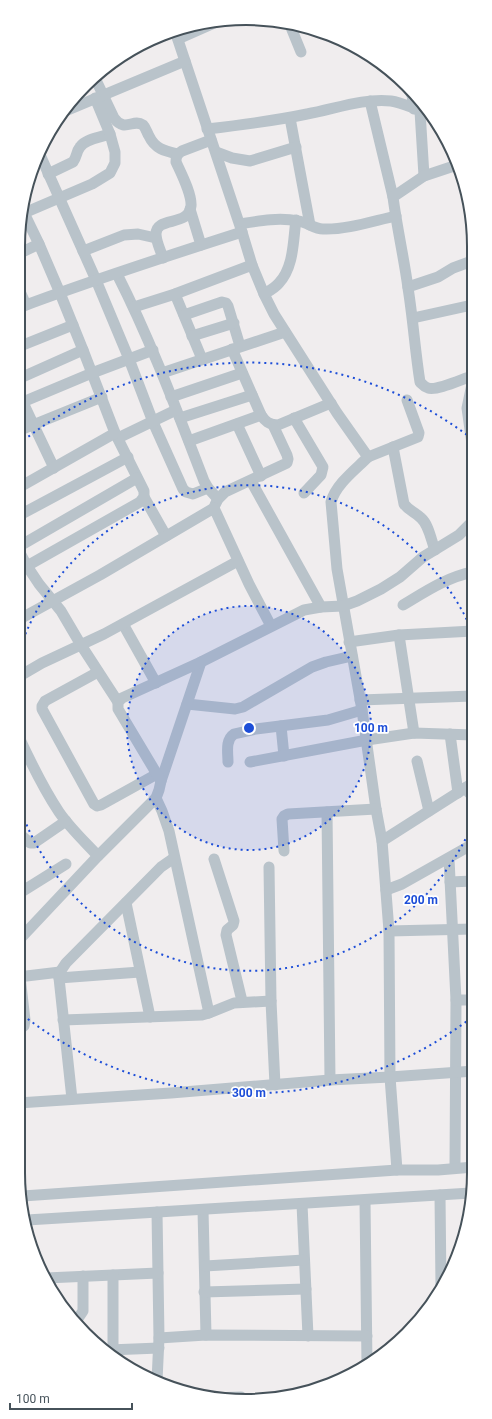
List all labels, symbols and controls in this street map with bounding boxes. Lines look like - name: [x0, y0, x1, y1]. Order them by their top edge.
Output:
- centre of rings: [242, 721, 256, 735]
- text: 100 m: [354, 721, 388, 735]
- text: 200 m: [404, 893, 438, 907]
- text: 300 m: [232, 1086, 266, 1100]
- scale bar: [10, 1385, 132, 1411]
- text: 100 m: [16, 1392, 50, 1406]

